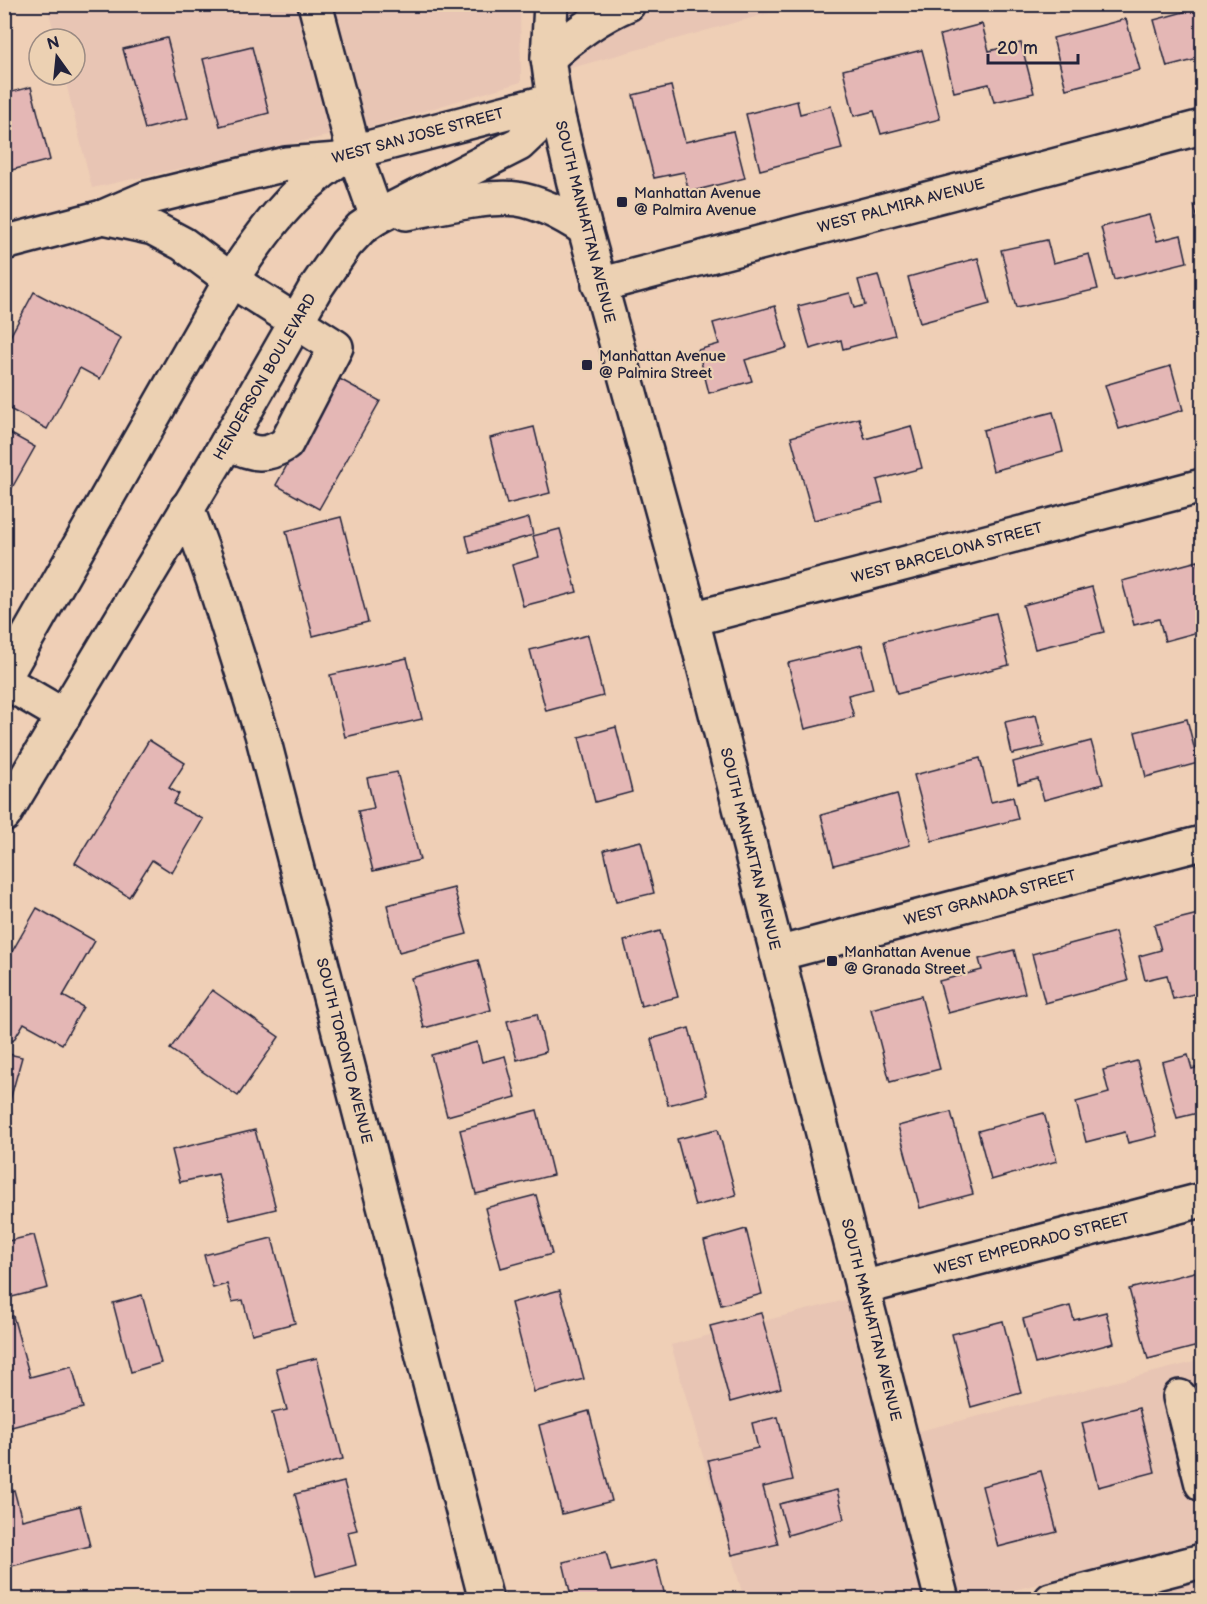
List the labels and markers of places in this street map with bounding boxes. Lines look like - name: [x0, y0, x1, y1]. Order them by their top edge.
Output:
- place label: Manhattan Avenue @ Palmira Avenue: [634, 184, 761, 220]
- marker: Manhattan Avenue @ Palmira Avenue: [615, 195, 629, 209]
- place label: Manhattan Avenue @ Palmira Street: [599, 347, 726, 383]
- marker: Manhattan Avenue @ Palmira Street: [580, 358, 594, 372]
- place label: Manhattan Avenue @ Granada Street: [844, 943, 971, 979]
- marker: Manhattan Avenue @ Granada Street: [825, 954, 839, 968]

